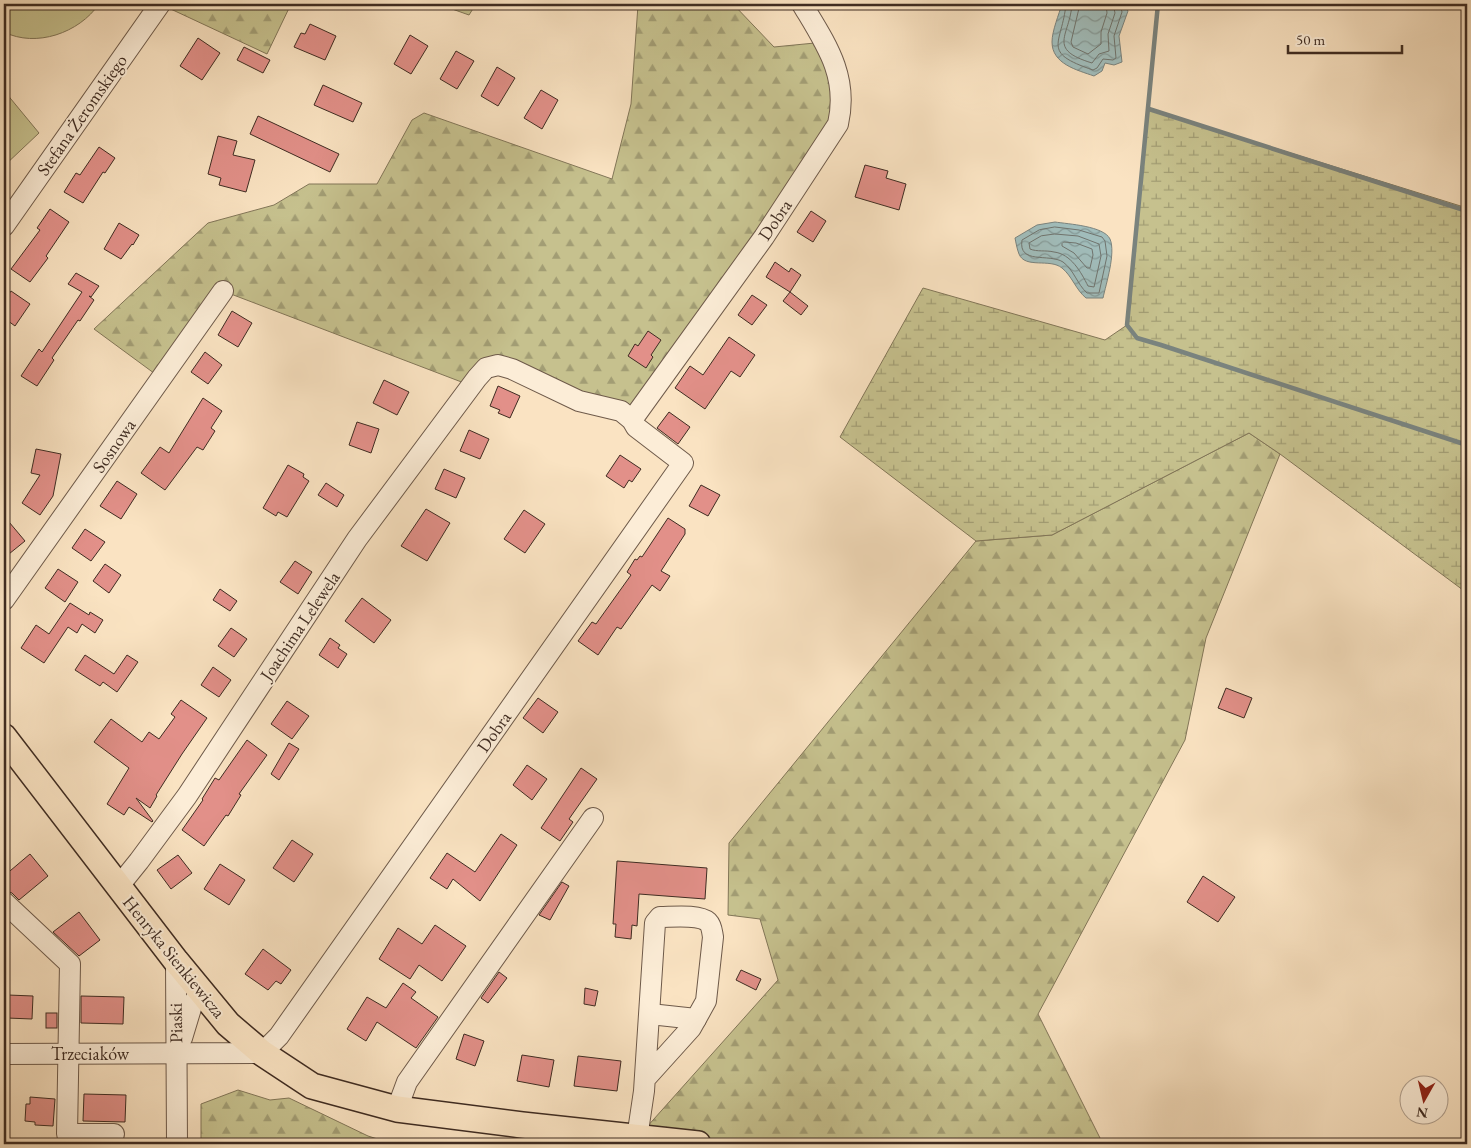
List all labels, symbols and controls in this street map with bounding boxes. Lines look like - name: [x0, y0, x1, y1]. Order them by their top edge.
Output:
- scale bar: [1288, 22, 1402, 54]
- text: 50 m: [1296, 30, 1325, 49]
- street label: Stefana Żeromskiego: [31, 49, 132, 180]
- street label: Dobra: [752, 194, 797, 245]
- street label: Sosnowa: [87, 414, 141, 477]
- street label: Joachima Lelewela: [253, 566, 345, 686]
- street label: Dobra: [471, 706, 516, 757]
- street label: Henryka Sienkiewicza: [118, 891, 231, 1023]
- street label: Piaski: [164, 1002, 187, 1043]
- street label: Trzeciaków: [51, 1042, 130, 1065]
- north arrow: [1398, 1076, 1448, 1126]
- text: N: [1415, 1103, 1429, 1123]

